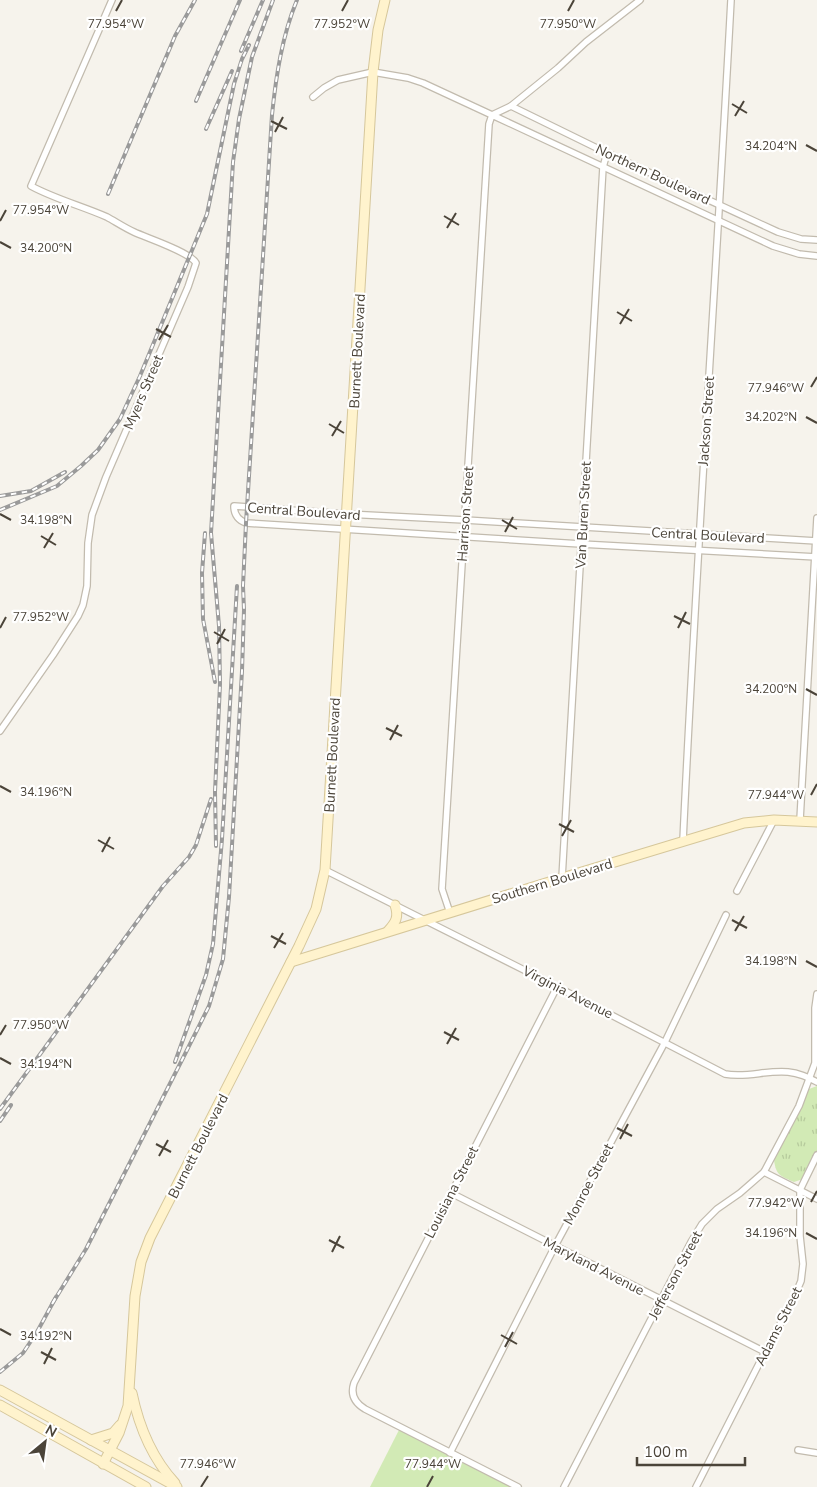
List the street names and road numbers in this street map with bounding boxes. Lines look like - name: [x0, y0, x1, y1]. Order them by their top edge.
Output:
- street label: Northern Boulevard: [592, 140, 713, 209]
- street label: Burnett Boulevard: [345, 293, 370, 409]
- street label: Myers Street: [119, 352, 168, 433]
- street label: Jackson Street: [694, 376, 719, 467]
- street label: Van Buren Street: [571, 461, 596, 570]
- street label: Harrison Street: [453, 466, 478, 562]
- street label: Central Boulevard: [247, 498, 361, 525]
- street label: Central Boulevard: [651, 523, 765, 548]
- street label: Burnett Boulevard: [320, 697, 345, 813]
- street label: Southern Boulevard: [489, 854, 615, 909]
- street label: Virginia Avenue: [518, 961, 616, 1023]
- street label: Burnett Boulevard: [164, 1091, 233, 1202]
- street label: Monroe Street: [559, 1140, 618, 1228]
- street label: Louisiana Street: [420, 1143, 483, 1242]
- street label: Jefferson Street: [644, 1228, 707, 1324]
- street label: Maryland Avenue: [540, 1233, 648, 1300]
- street label: Adams Street: [750, 1283, 807, 1369]

